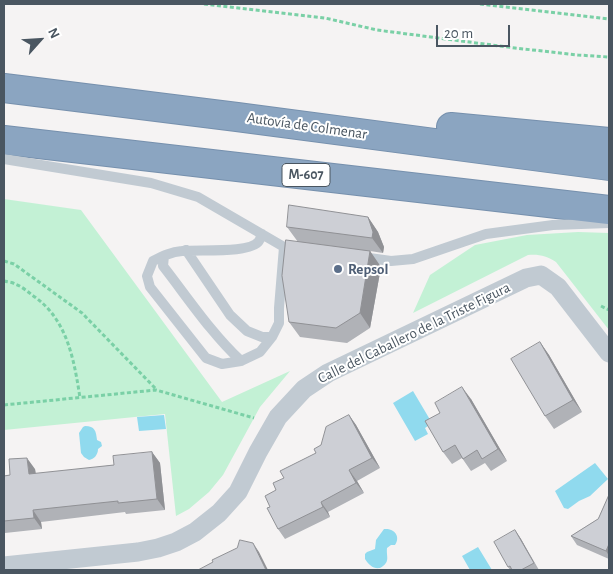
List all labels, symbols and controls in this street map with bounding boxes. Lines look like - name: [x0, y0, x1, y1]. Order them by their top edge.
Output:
- north arrow: [15, 15, 65, 65]
- scale bar: [438, 15, 512, 47]
- text: N: [45, 26, 62, 41]
- text: 20 m: [444, 26, 473, 41]
- street label: Autovía de Colmenar: [246, 109, 368, 143]
- road number: M-607: [282, 164, 330, 186]
- place label: Repsol: [348, 260, 388, 278]
- marker: Repsol: [332, 263, 344, 275]
- street label: Calle del Caballero de la Triste Figura: [315, 278, 513, 388]

